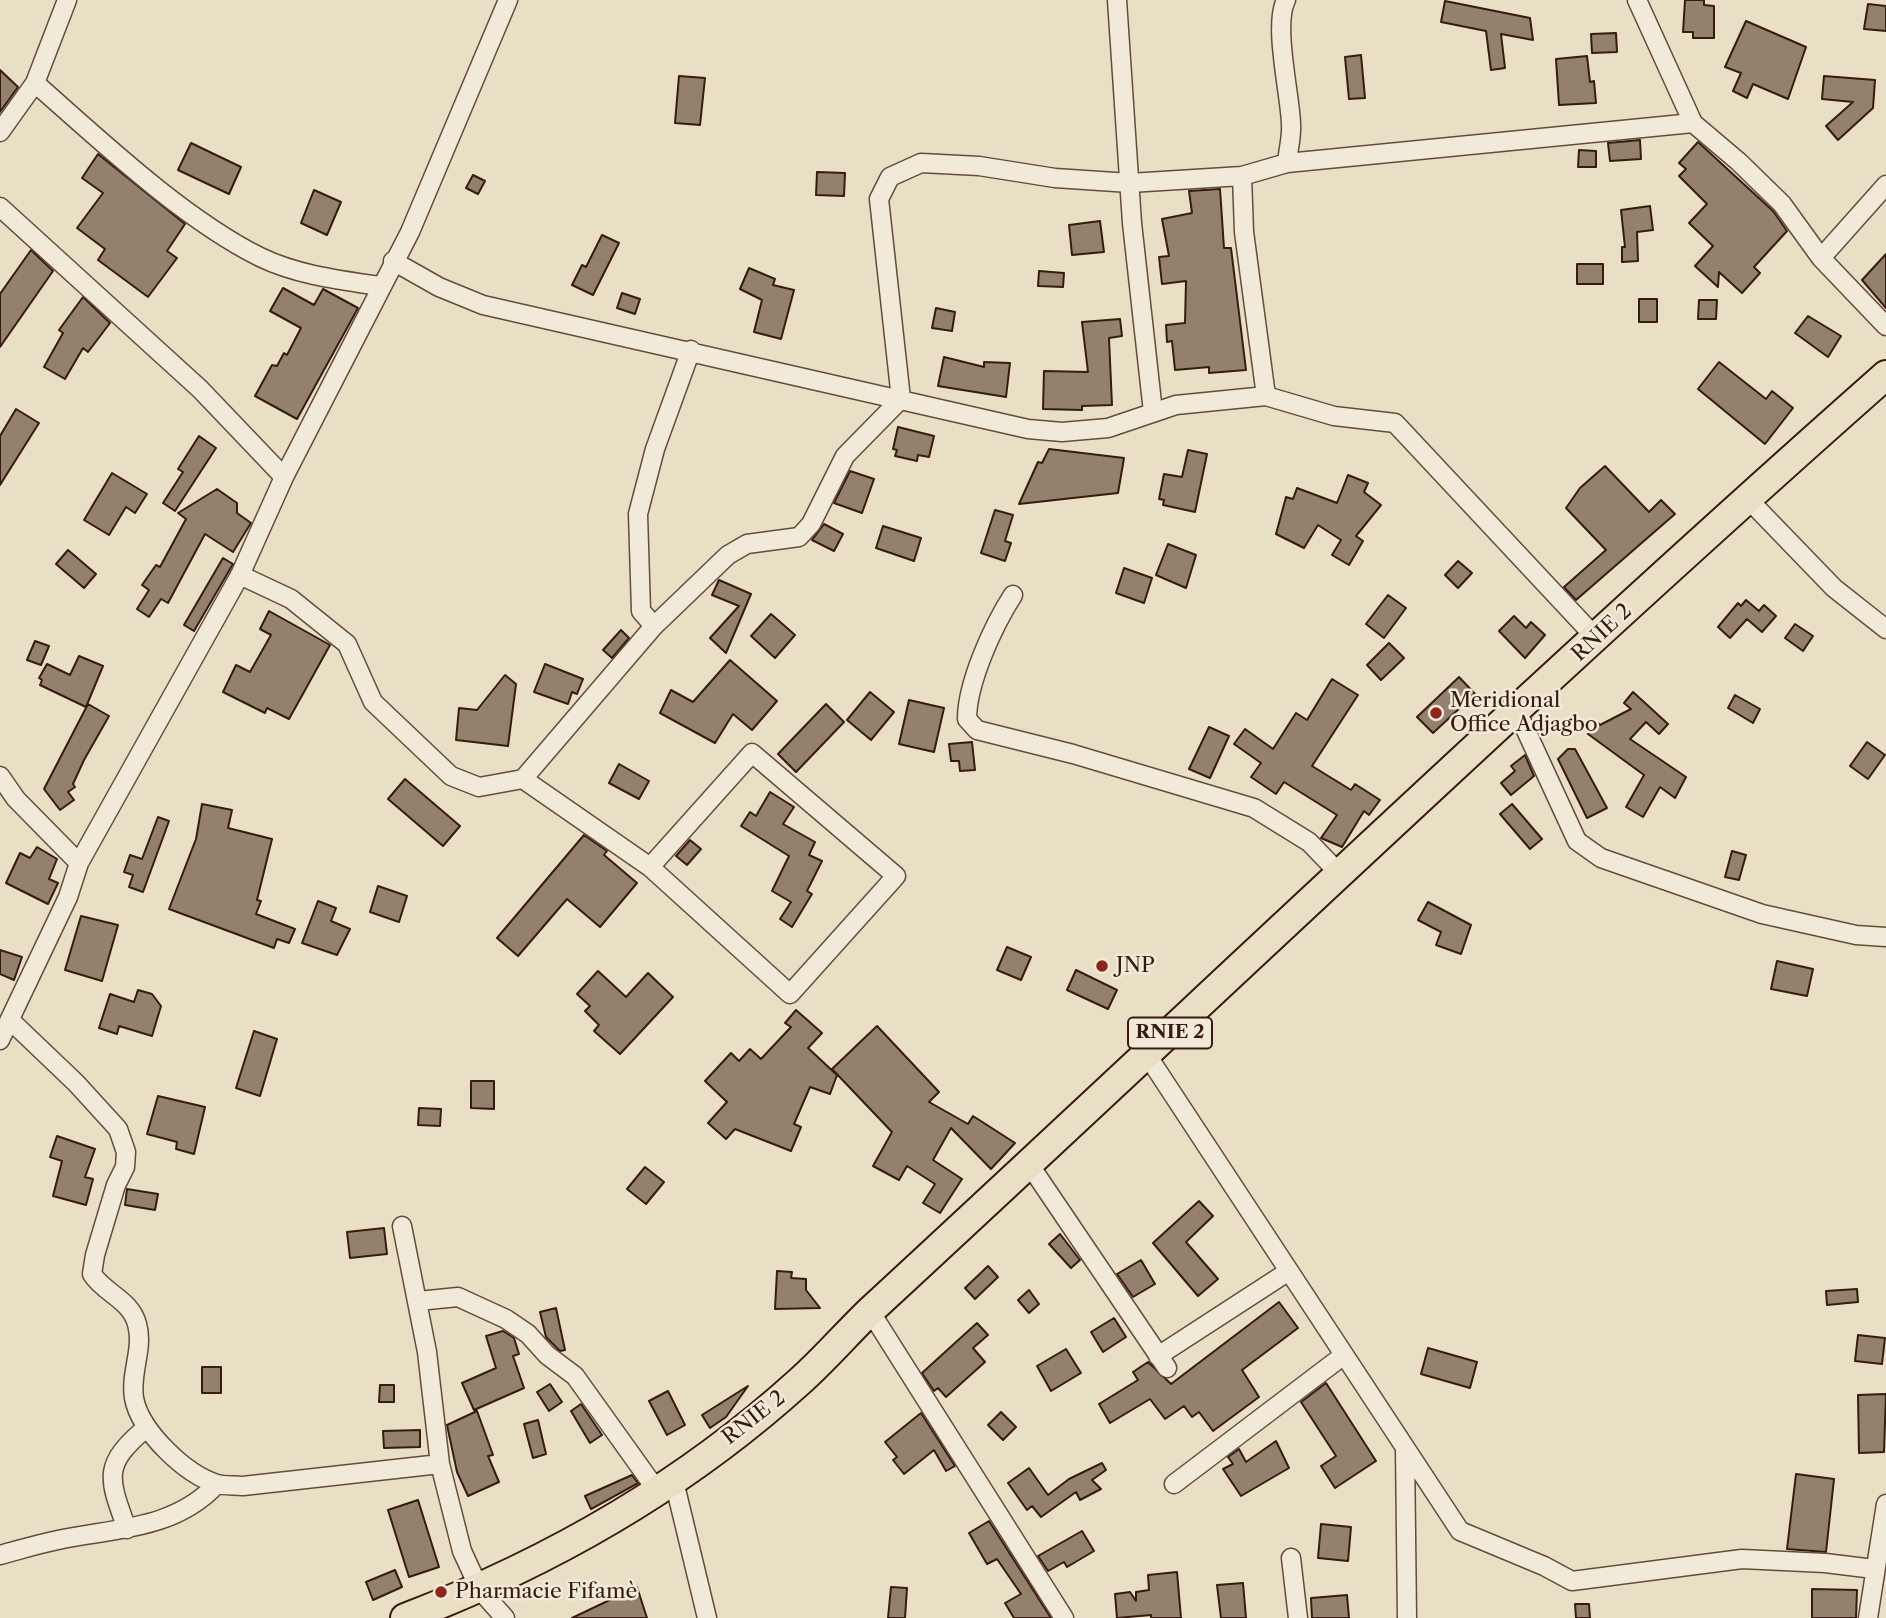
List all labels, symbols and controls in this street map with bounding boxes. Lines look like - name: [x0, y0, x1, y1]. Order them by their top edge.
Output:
- street label: RNIE 2: [1567, 599, 1637, 667]
- place label: Meridional Office Adjagbo: [1450, 688, 1598, 738]
- marker: Meridional Office Adjagbo: [1428, 705, 1444, 721]
- place label: JNP: [1116, 953, 1155, 979]
- marker: JNP: [1094, 958, 1110, 974]
- road number: RNIE 2: [1128, 1018, 1212, 1049]
- street label: RNIE 2: [718, 1386, 790, 1450]
- place label: Pharmacie Fifamè: [455, 1579, 637, 1605]
- marker: Pharmacie Fifamè: [433, 1584, 449, 1600]

